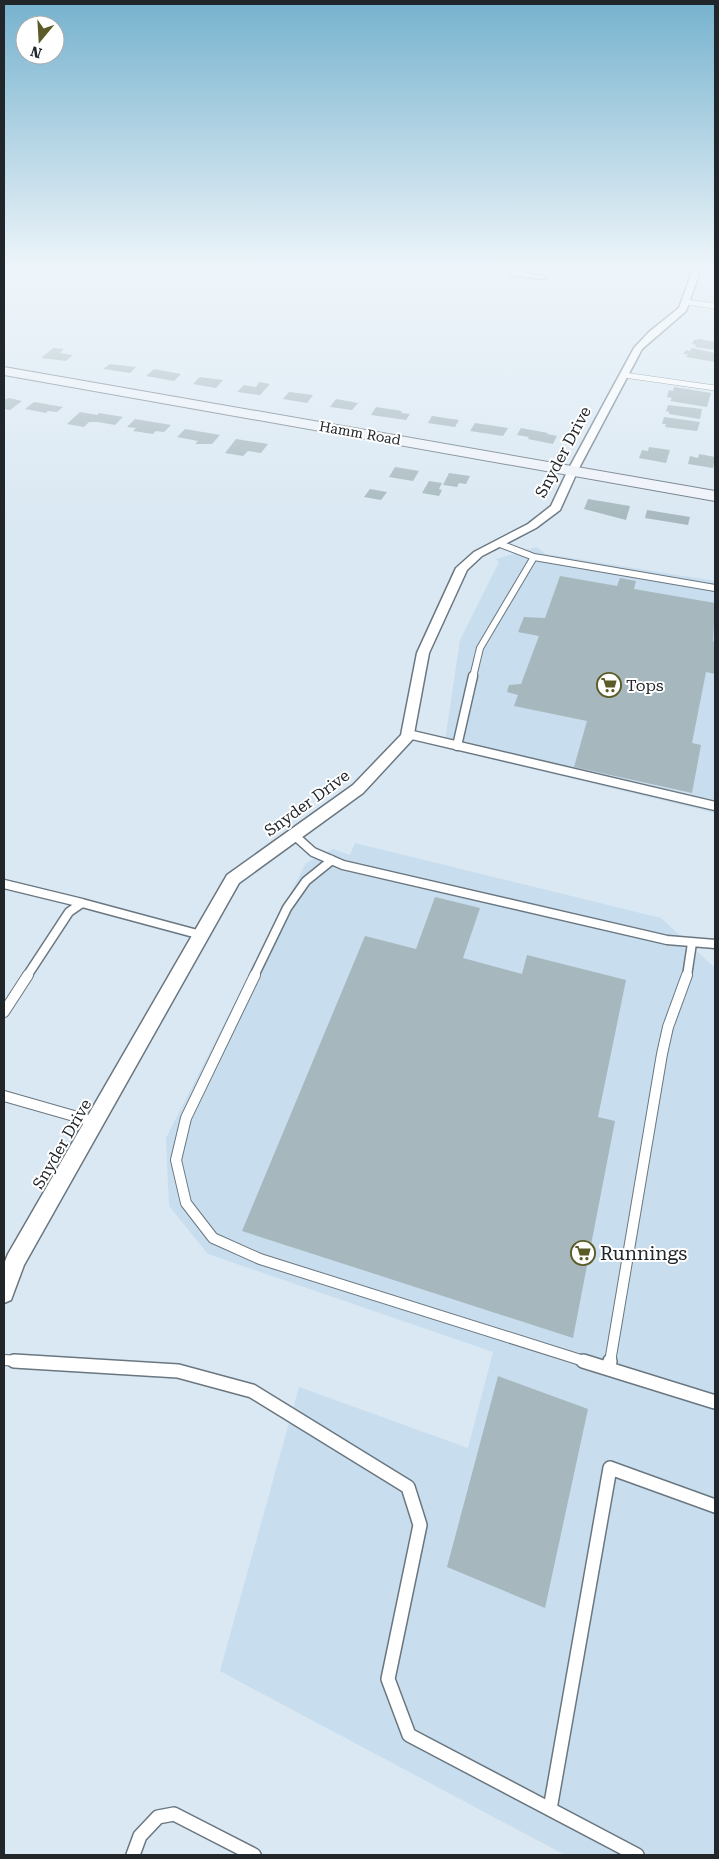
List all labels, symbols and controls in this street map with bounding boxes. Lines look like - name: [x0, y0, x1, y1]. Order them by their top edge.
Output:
- north arrow: [15, 15, 65, 65]
- text: N: [28, 43, 44, 62]
- street label: Snyder Drive: [531, 403, 595, 501]
- street label: Hamm Road: [318, 418, 402, 448]
- supermarket icon: Tops: [596, 672, 622, 698]
- place label: Tops: [626, 676, 664, 695]
- street label: Snyder Drive: [261, 766, 353, 840]
- street label: Snyder Drive: [29, 1095, 96, 1192]
- supermarket icon: Runnings: [570, 1240, 596, 1266]
- place label: Runnings: [600, 1242, 687, 1265]

